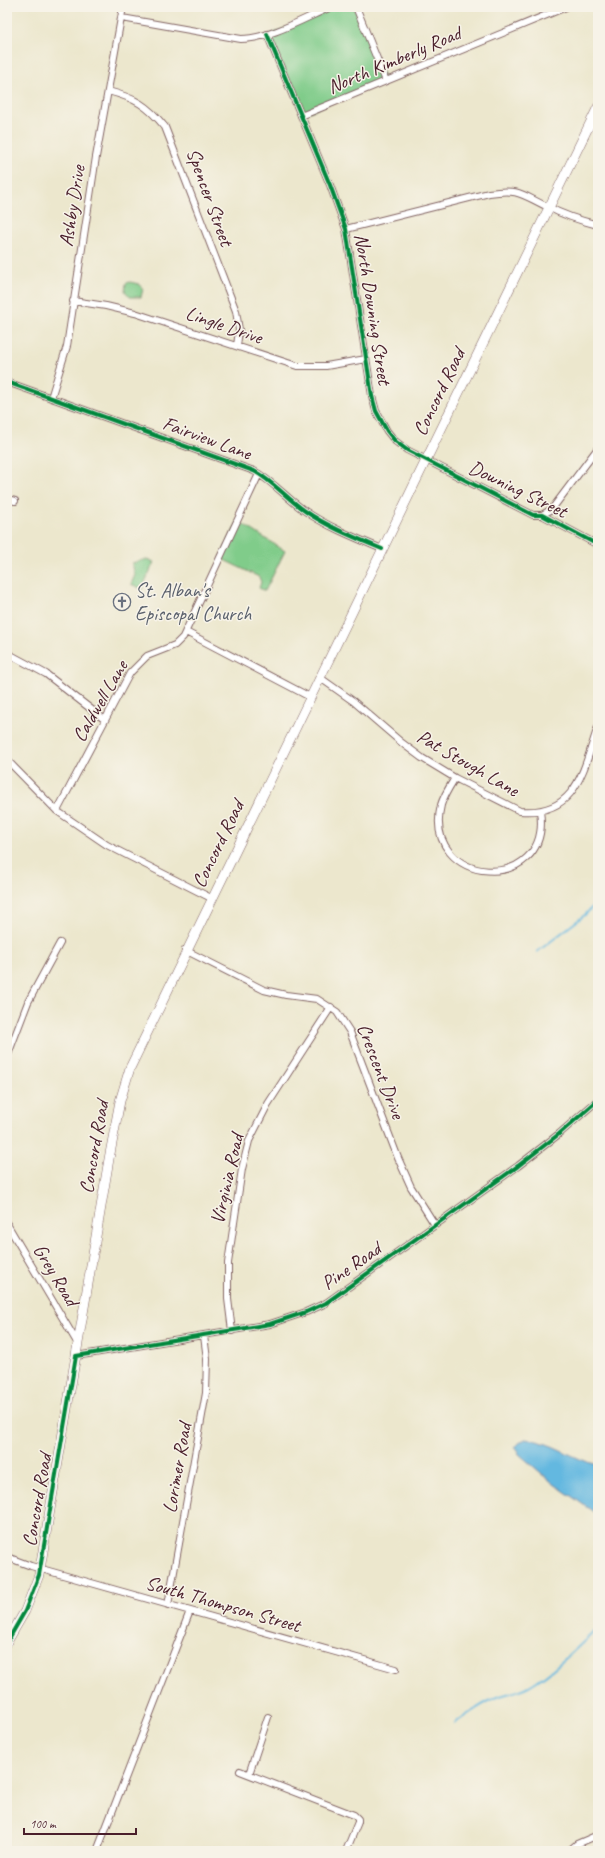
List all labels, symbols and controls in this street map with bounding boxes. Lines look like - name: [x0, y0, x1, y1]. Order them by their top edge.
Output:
- street label: North Kimberly Road: [324, 19, 467, 99]
- street label: Spencer Street: [181, 145, 240, 251]
- street label: Ashby Drive: [53, 162, 91, 248]
- street label: North Downing Street: [349, 232, 398, 389]
- street label: Lingle Drive: [183, 300, 267, 350]
- street label: Concord Road: [407, 342, 472, 440]
- street label: Fairview Lane: [159, 410, 256, 466]
- street label: Downing Street: [465, 455, 573, 524]
- place label: St. Alban's Episcopal Church: [135, 578, 252, 626]
- church icon: St. Alban's Episcopal Church: [112, 592, 132, 612]
- street label: Caldwell Lane: [67, 654, 134, 746]
- street label: Pat Stough Lane: [413, 724, 525, 803]
- street label: Concord Road: [186, 794, 251, 892]
- street label: Crescent Drive: [351, 1020, 411, 1124]
- street label: Concord Road: [74, 1096, 115, 1195]
- street label: Virginia Road: [205, 1129, 250, 1226]
- street label: Pine Road: [316, 1235, 388, 1296]
- street label: Grey Road: [28, 1239, 86, 1313]
- street label: Lorimer Road: [157, 1418, 198, 1515]
- street label: Concord Road: [17, 1449, 58, 1548]
- street label: South Thompson Street: [143, 1570, 305, 1639]
- scale bar: [24, 1810, 136, 1836]
- text: 100 m: [30, 1816, 57, 1832]

